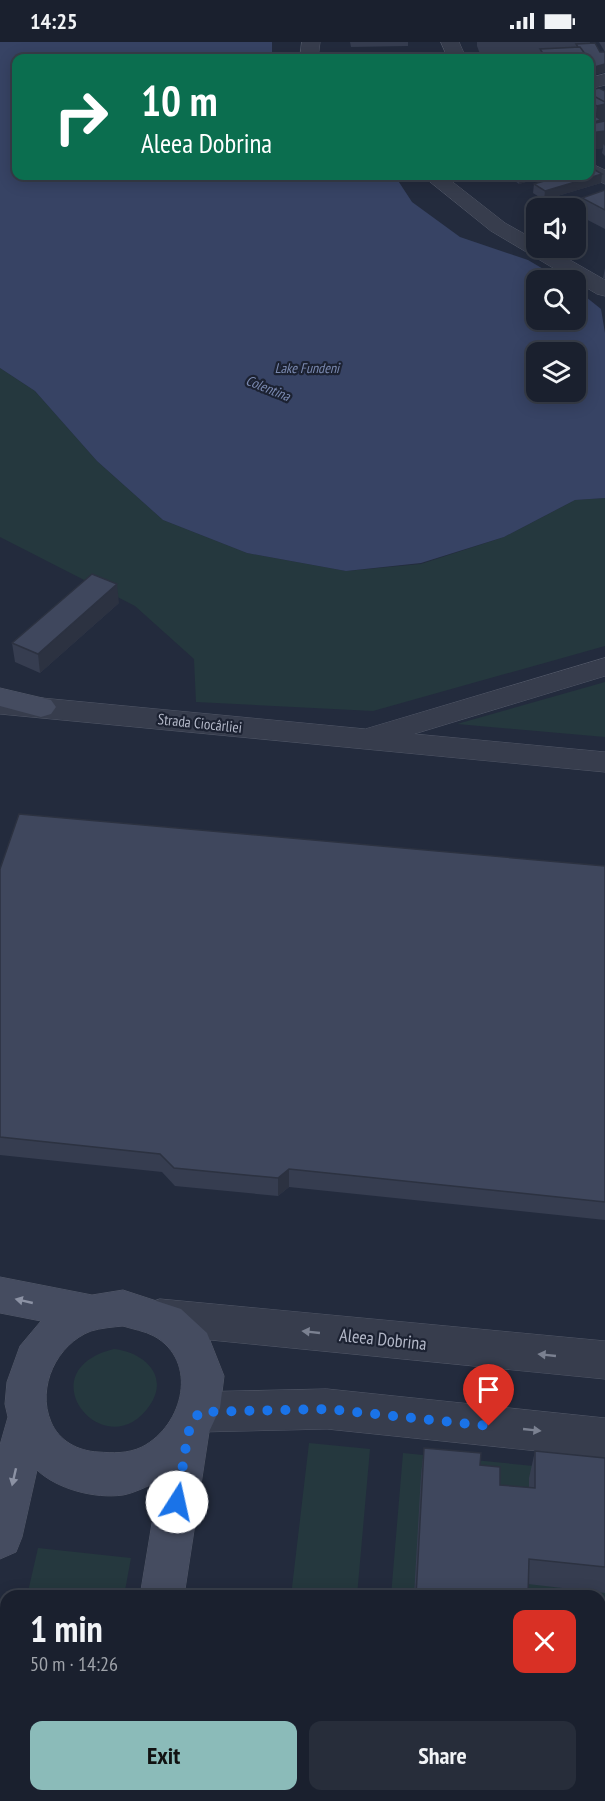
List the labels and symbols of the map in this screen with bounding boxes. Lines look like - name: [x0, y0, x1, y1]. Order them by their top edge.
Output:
- water label: Lake Fundeni: [275, 359, 341, 377]
- water label: Colentina: [243, 371, 294, 405]
- street label: Strada Ciocârliei: [157, 709, 243, 737]
- one-way arrow: [15, 1295, 34, 1305]
- street label: Aleea Dobrina: [338, 1323, 428, 1355]
- one-way arrow: [301, 1327, 320, 1337]
- one-way arrow: [537, 1350, 556, 1360]
- pin: [463, 1364, 514, 1426]
- one-way arrow: [522, 1425, 541, 1435]
- one-way arrow: [8, 1468, 18, 1487]
- position arrow: [145, 1470, 209, 1534]

